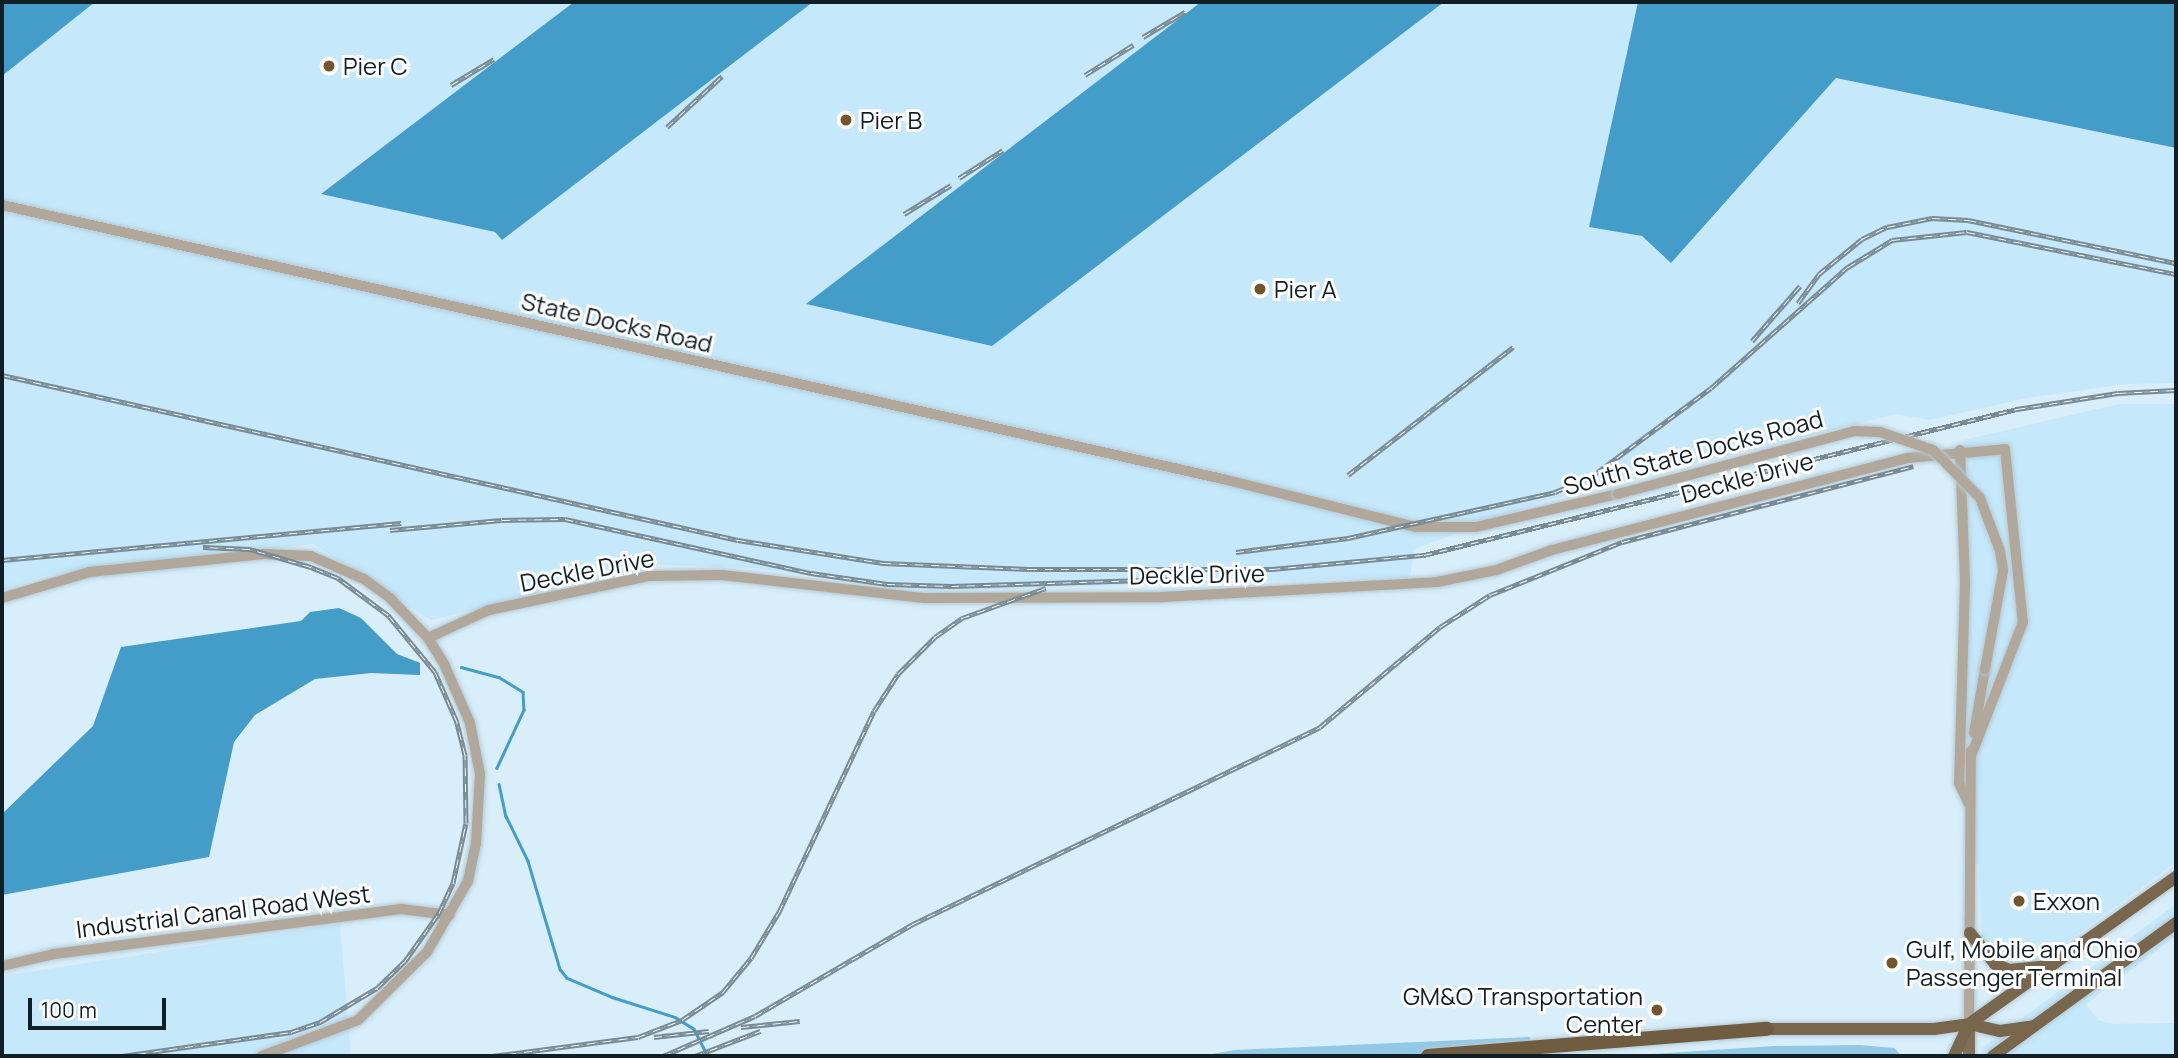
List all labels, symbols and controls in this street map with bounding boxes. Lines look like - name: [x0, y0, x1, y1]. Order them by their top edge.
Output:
- place label: Pier C: [343, 52, 408, 80]
- marker: Pier C: [321, 58, 337, 74]
- place label: Pier B: [860, 106, 922, 134]
- marker: Pier B: [838, 112, 854, 128]
- place label: Pier A: [1274, 275, 1337, 303]
- marker: Pier A: [1252, 281, 1268, 297]
- street label: State Docks Road: [519, 286, 715, 358]
- street label: South State Docks Road: [1560, 404, 1826, 500]
- street label: Deckle Drive: [1678, 446, 1816, 508]
- street label: Deckle Drive: [518, 543, 656, 597]
- street label: Deckle Drive: [1129, 558, 1265, 590]
- street label: Industrial Canal Road West: [74, 879, 372, 943]
- place label: Exxon: [2033, 887, 2100, 915]
- marker: Exxon: [2011, 893, 2027, 909]
- place label: Gulf, Mobile and Ohio Passenger Terminal: [1906, 935, 2138, 991]
- marker: Gulf, Mobile and Ohio Passenger Terminal: [1884, 955, 1900, 971]
- place label: GM&O Transportation Center: [1403, 982, 1643, 1038]
- scale bar: [32, 984, 170, 1028]
- text: 100 m: [41, 996, 97, 1024]
- marker: GM&O Transportation Center: [1649, 1002, 1665, 1018]

